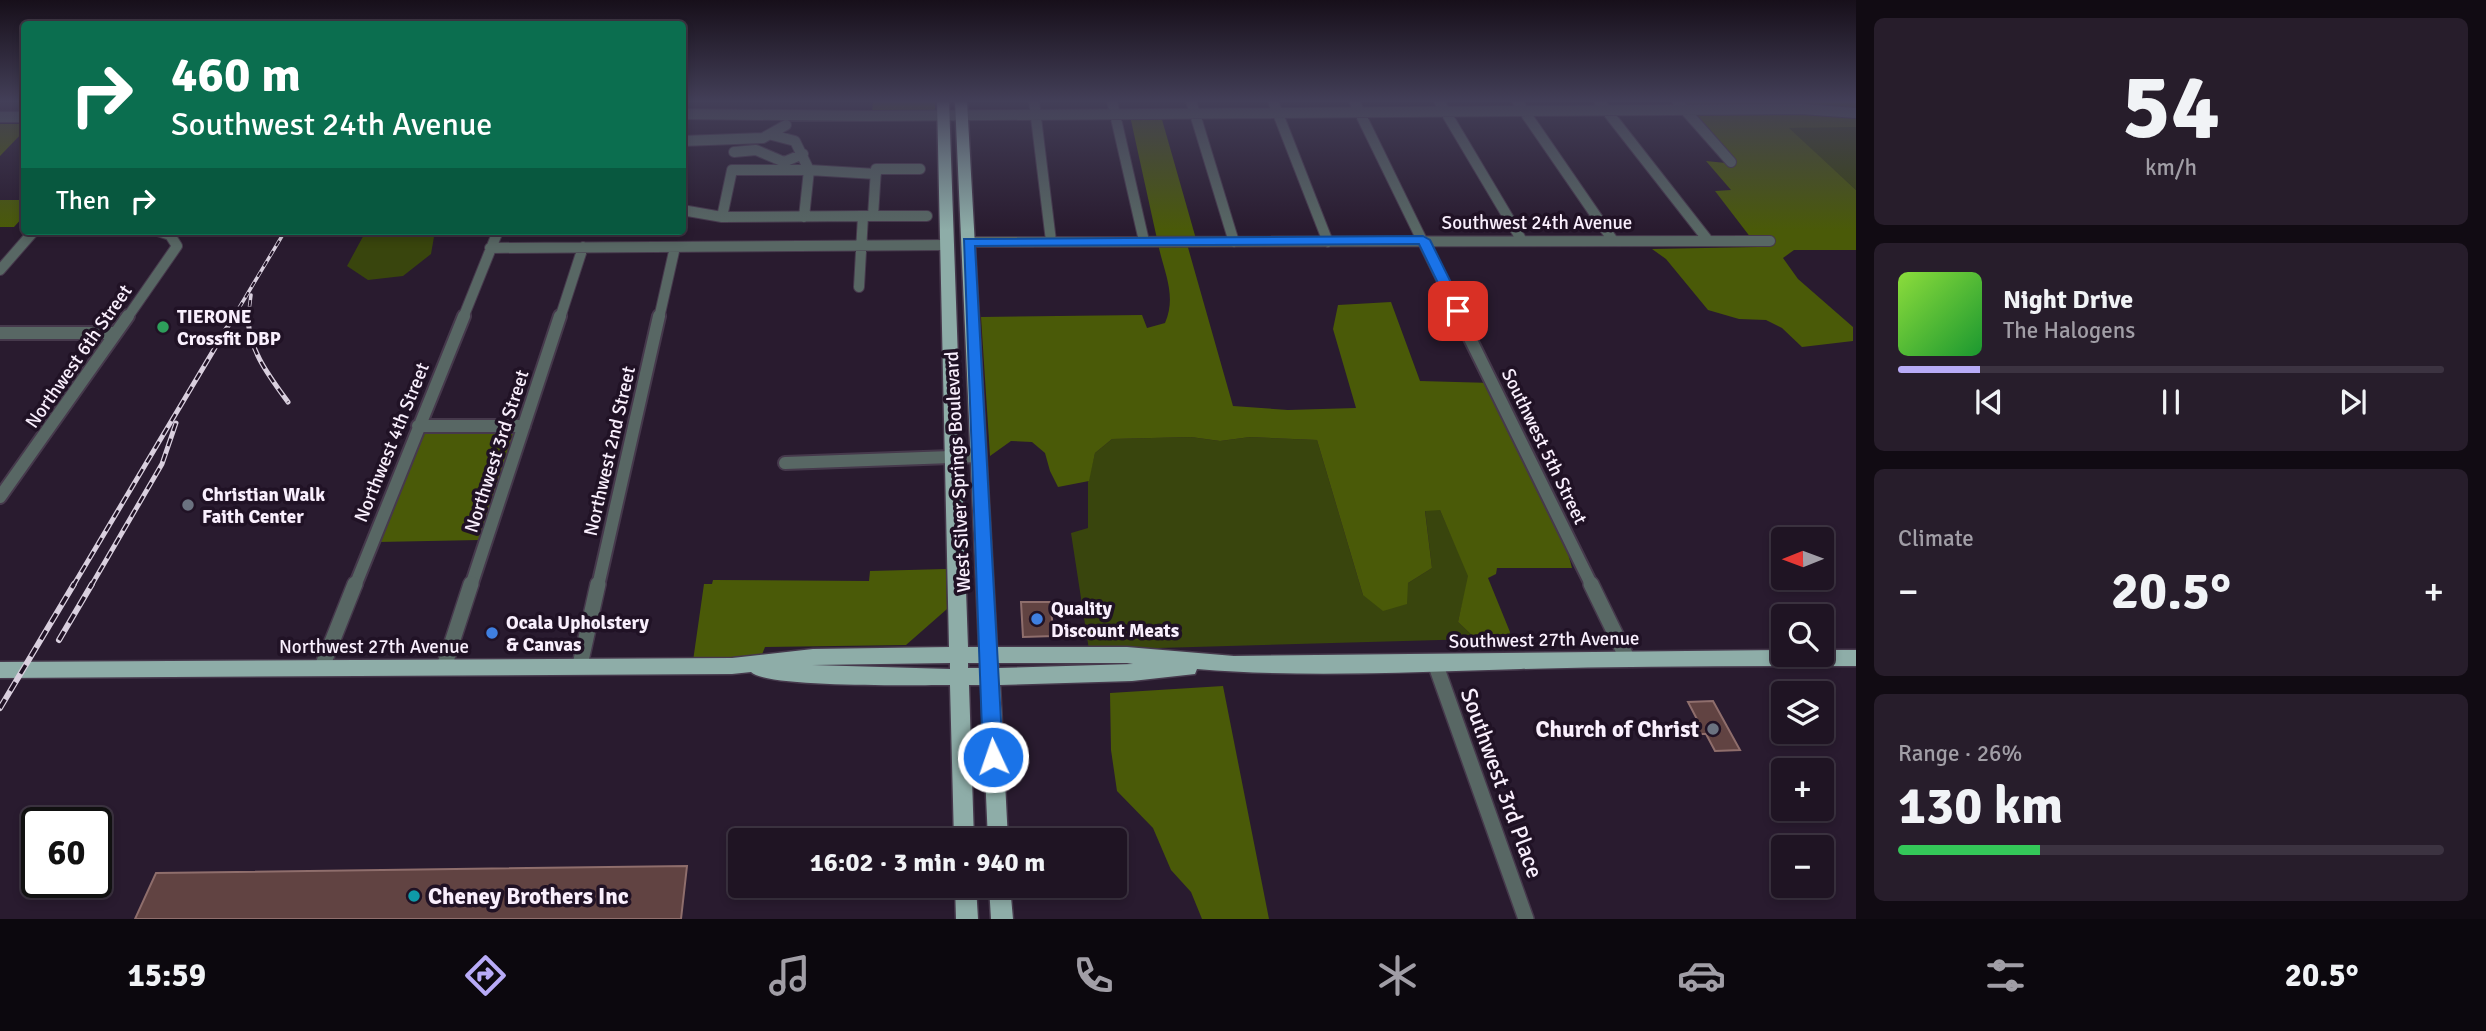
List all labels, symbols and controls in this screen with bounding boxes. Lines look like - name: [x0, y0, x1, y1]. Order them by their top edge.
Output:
- text: 460 m: [171, 45, 301, 105]
- icon: right: [56, 49, 147, 140]
- text: 54: [2122, 51, 2220, 164]
- text: Southwest 24th Avenue: [171, 105, 492, 144]
- text: km/h: [2145, 153, 2197, 182]
- icon: right: [124, 182, 162, 220]
- text: Then: [56, 185, 110, 217]
- street label: Southwest 24th Avenue: [1442, 211, 1632, 235]
- street label: Northwest 6th Street: [20, 280, 138, 433]
- pin: [1428, 281, 1488, 341]
- text: Night Drive: [2003, 284, 2133, 316]
- icon: arrive: [1439, 292, 1477, 330]
- place label: TIERONE Crossfit DBP: [177, 305, 281, 351]
- text: The Halogens: [2003, 316, 2135, 345]
- marker: TIERONE Crossfit DBP: [155, 319, 171, 335]
- street label: West Silver Springs Boulevard: [940, 351, 976, 593]
- street label: Northwest 4th Street: [349, 359, 435, 526]
- street label: Northwest 2nd Street: [579, 364, 641, 538]
- street label: Southwest 5th Street: [1496, 365, 1592, 529]
- street label: Northwest 3rd Street: [459, 367, 535, 536]
- icon: previous: [1970, 383, 2008, 421]
- icon: pause: [2152, 383, 2190, 421]
- icon: next: [2334, 383, 2372, 421]
- place label: Christian Walk Faith Center: [202, 483, 325, 529]
- marker: Christian Walk Faith Center: [180, 497, 196, 513]
- text: Climate: [1898, 524, 1974, 553]
- north arrow: [1771, 527, 1834, 590]
- map controls: [1771, 527, 1834, 898]
- text: 20.5°: [2111, 559, 2231, 623]
- text: −: [1898, 568, 1919, 615]
- text: +: [2423, 568, 2444, 615]
- place label: Quality Discount Meats: [1051, 597, 1179, 643]
- button: search: [1771, 604, 1834, 667]
- place label: Ocala Upholstery & Canvas: [506, 611, 650, 657]
- marker: Quality Discount Meats: [1029, 611, 1045, 627]
- marker: Ocala Upholstery & Canvas: [484, 625, 500, 641]
- street label: Southwest 27th Avenue: [1448, 626, 1640, 654]
- street label: Northwest 27th Avenue: [279, 635, 469, 659]
- button: layers: [1771, 681, 1834, 744]
- street label: Southwest 3rd Place: [1454, 684, 1549, 882]
- place label: Church of Christ: [1536, 715, 1699, 744]
- position arrow: [956, 720, 1030, 794]
- marker: Church of Christ: [1705, 721, 1721, 737]
- text: Range · 26%: [1898, 739, 2022, 768]
- button: +: [1771, 758, 1834, 821]
- text: 130 km: [1898, 774, 2063, 838]
- speed limit sign: 60: [21, 807, 112, 898]
- button: −: [1771, 835, 1834, 898]
- text: 16:02 · 3 min · 940 m: [810, 847, 1045, 879]
- place label: Cheney Brothers Inc: [428, 882, 629, 911]
- marker: Cheney Brothers Inc: [406, 888, 422, 904]
- icon: directions: [461, 951, 510, 1000]
- icon: music: [765, 951, 814, 1000]
- icon: phone: [1069, 951, 1118, 1000]
- icon: climate: [1373, 951, 1422, 1000]
- icon: car: [1677, 951, 1726, 1000]
- icon: filters: [1981, 951, 2030, 1000]
- text: 15:59: [127, 956, 206, 995]
- text: 20.5°: [2285, 956, 2359, 995]

